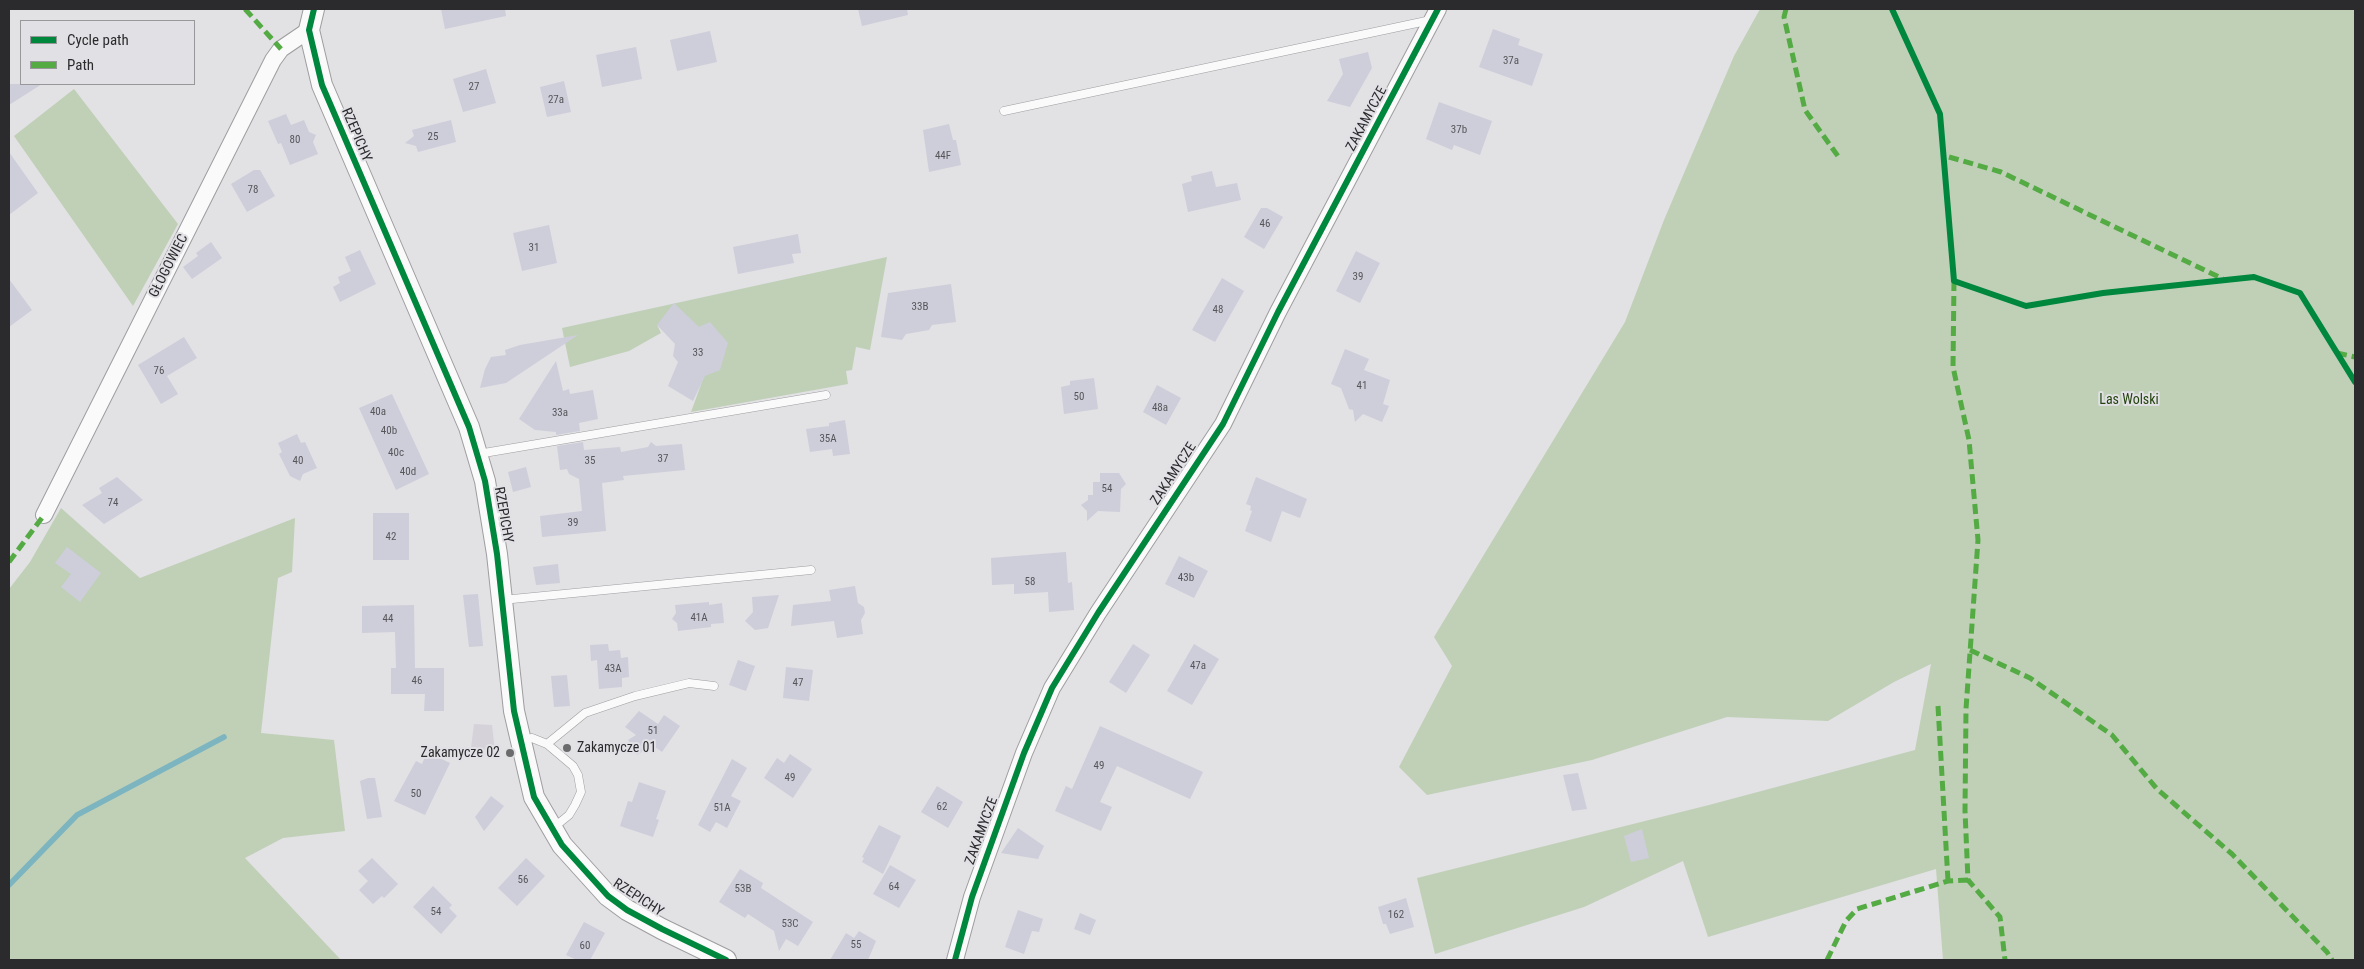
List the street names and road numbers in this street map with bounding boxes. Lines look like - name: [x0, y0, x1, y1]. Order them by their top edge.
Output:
- street label: ZAKAMYCZE: [1343, 84, 1391, 154]
- street label: RZEPICHY: [337, 106, 375, 164]
- street label: GŁOGOWIEC: [146, 231, 192, 301]
- street label: ZAKAMYCZE: [1148, 440, 1200, 508]
- street label: RZEPICHY: [490, 486, 516, 544]
- street label: ZAKAMYCZE: [962, 795, 1002, 867]
- street label: RZEPICHY: [610, 876, 666, 920]

